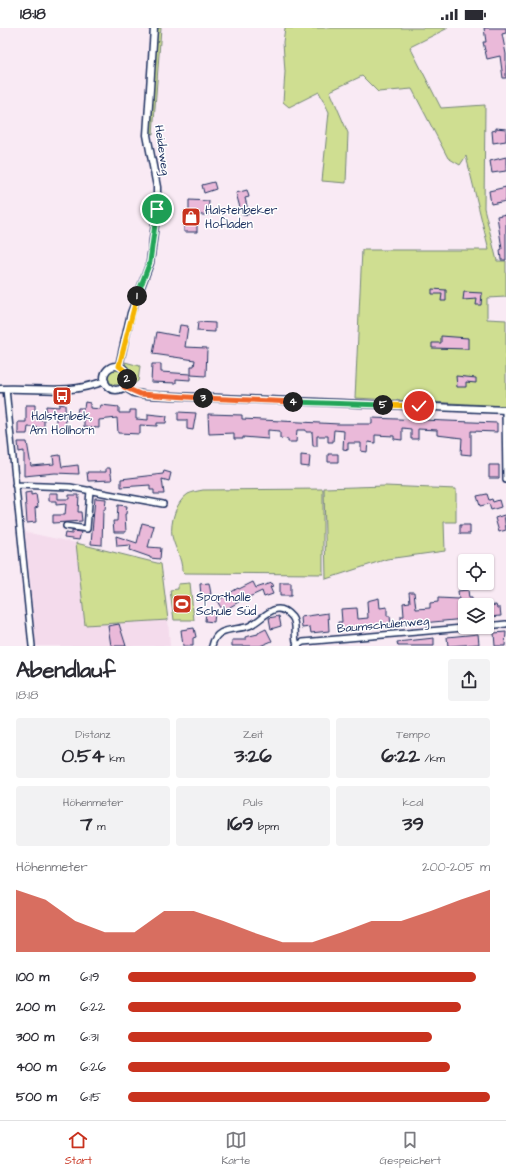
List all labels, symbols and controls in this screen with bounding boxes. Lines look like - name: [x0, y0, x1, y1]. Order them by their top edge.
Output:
- text: 18:18: [20, 4, 46, 25]
- street label: Heideweg: [149, 124, 174, 176]
- pin: [140, 192, 174, 226]
- icon: arrive: [146, 198, 168, 220]
- place label: Halstenbeker Hofladen: [205, 202, 278, 233]
- shop icon: Halstenbeker Hofladen: [180, 206, 202, 228]
- pin: 1: [127, 286, 147, 306]
- text: 1: [136, 288, 138, 303]
- pin: 2: [117, 369, 137, 389]
- text: 2: [124, 371, 130, 386]
- bus stop icon: Halstenbek, Am Hollhorn: [51, 385, 73, 407]
- pin: 3: [193, 388, 213, 408]
- pin: [402, 389, 436, 423]
- text: 3: [200, 390, 206, 405]
- pin: 4: [283, 392, 303, 412]
- text: 4: [289, 394, 297, 409]
- pin: 5: [373, 395, 393, 415]
- icon: check: [408, 395, 430, 417]
- text: 5: [379, 397, 387, 412]
- place label: Halstenbek, Am Hollhorn: [30, 408, 94, 439]
- map controls: [458, 554, 494, 634]
- button: locate: [458, 554, 494, 590]
- place label: Sporthalle Schule Süd: [196, 589, 256, 620]
- sports icon: Sporthalle Schule Süd: [171, 593, 193, 615]
- button: layers: [458, 598, 494, 634]
- street label: Baumschulenweg: [336, 613, 430, 638]
- text: Abendlauf: [16, 655, 116, 686]
- button: share: [448, 659, 490, 701]
- text: 18:18: [16, 686, 38, 704]
- text: Distanz: [75, 727, 111, 742]
- text: Zeit: [243, 727, 263, 742]
- text: Tempo: [396, 727, 430, 742]
- text: 0.54: [62, 742, 105, 770]
- text: 3:26: [234, 742, 272, 770]
- text: 6:22: [381, 742, 420, 770]
- text: km: [105, 751, 124, 766]
- text: /km: [420, 751, 445, 766]
- text: Höhenmeter: [63, 795, 123, 810]
- text: Puls: [243, 795, 263, 810]
- text: kcal: [402, 795, 424, 810]
- text: 7: [80, 810, 93, 838]
- text: 169: [227, 810, 254, 838]
- text: 39: [402, 810, 424, 838]
- text: m: [93, 819, 106, 834]
- text: bpm: [254, 819, 279, 834]
- text: Höhenmeter: [16, 858, 88, 876]
- text: 200–205 m: [422, 858, 490, 876]
- text: 100 m: [16, 968, 49, 986]
- text: 6:19: [80, 968, 99, 986]
- text: 200 m: [16, 998, 55, 1016]
- text: 6:22: [80, 998, 105, 1016]
- text: 300 m: [16, 1028, 54, 1046]
- text: 6:31: [80, 1028, 99, 1046]
- text: 400 m: [16, 1058, 57, 1076]
- text: 6:26: [80, 1058, 106, 1076]
- text: 500 m: [16, 1088, 57, 1106]
- text: 6:15: [80, 1088, 101, 1106]
- tab: Start: [65, 1129, 92, 1168]
- tab: Karte: [222, 1129, 250, 1168]
- tab: Gespeichert: [380, 1129, 441, 1168]

